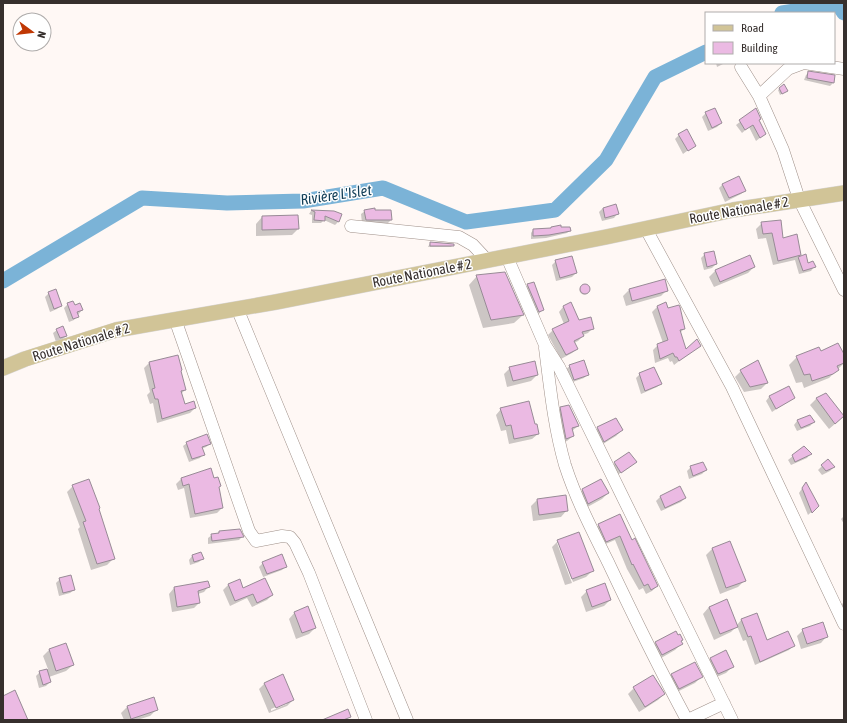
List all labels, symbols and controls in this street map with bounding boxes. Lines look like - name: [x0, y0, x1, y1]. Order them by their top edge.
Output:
- north arrow: [12, 12, 52, 52]
- legend: [705, 12, 835, 64]
- text: Road: [741, 21, 764, 35]
- text: N: [35, 30, 48, 39]
- text: Building: [741, 41, 779, 55]
- water label: Rivière L'Islet: [299, 181, 373, 208]
- street label: Route Nationale # 2: [688, 193, 790, 227]
- street label: Route Nationale # 2: [371, 256, 473, 290]
- street label: Route Nationale # 2: [30, 320, 132, 364]

